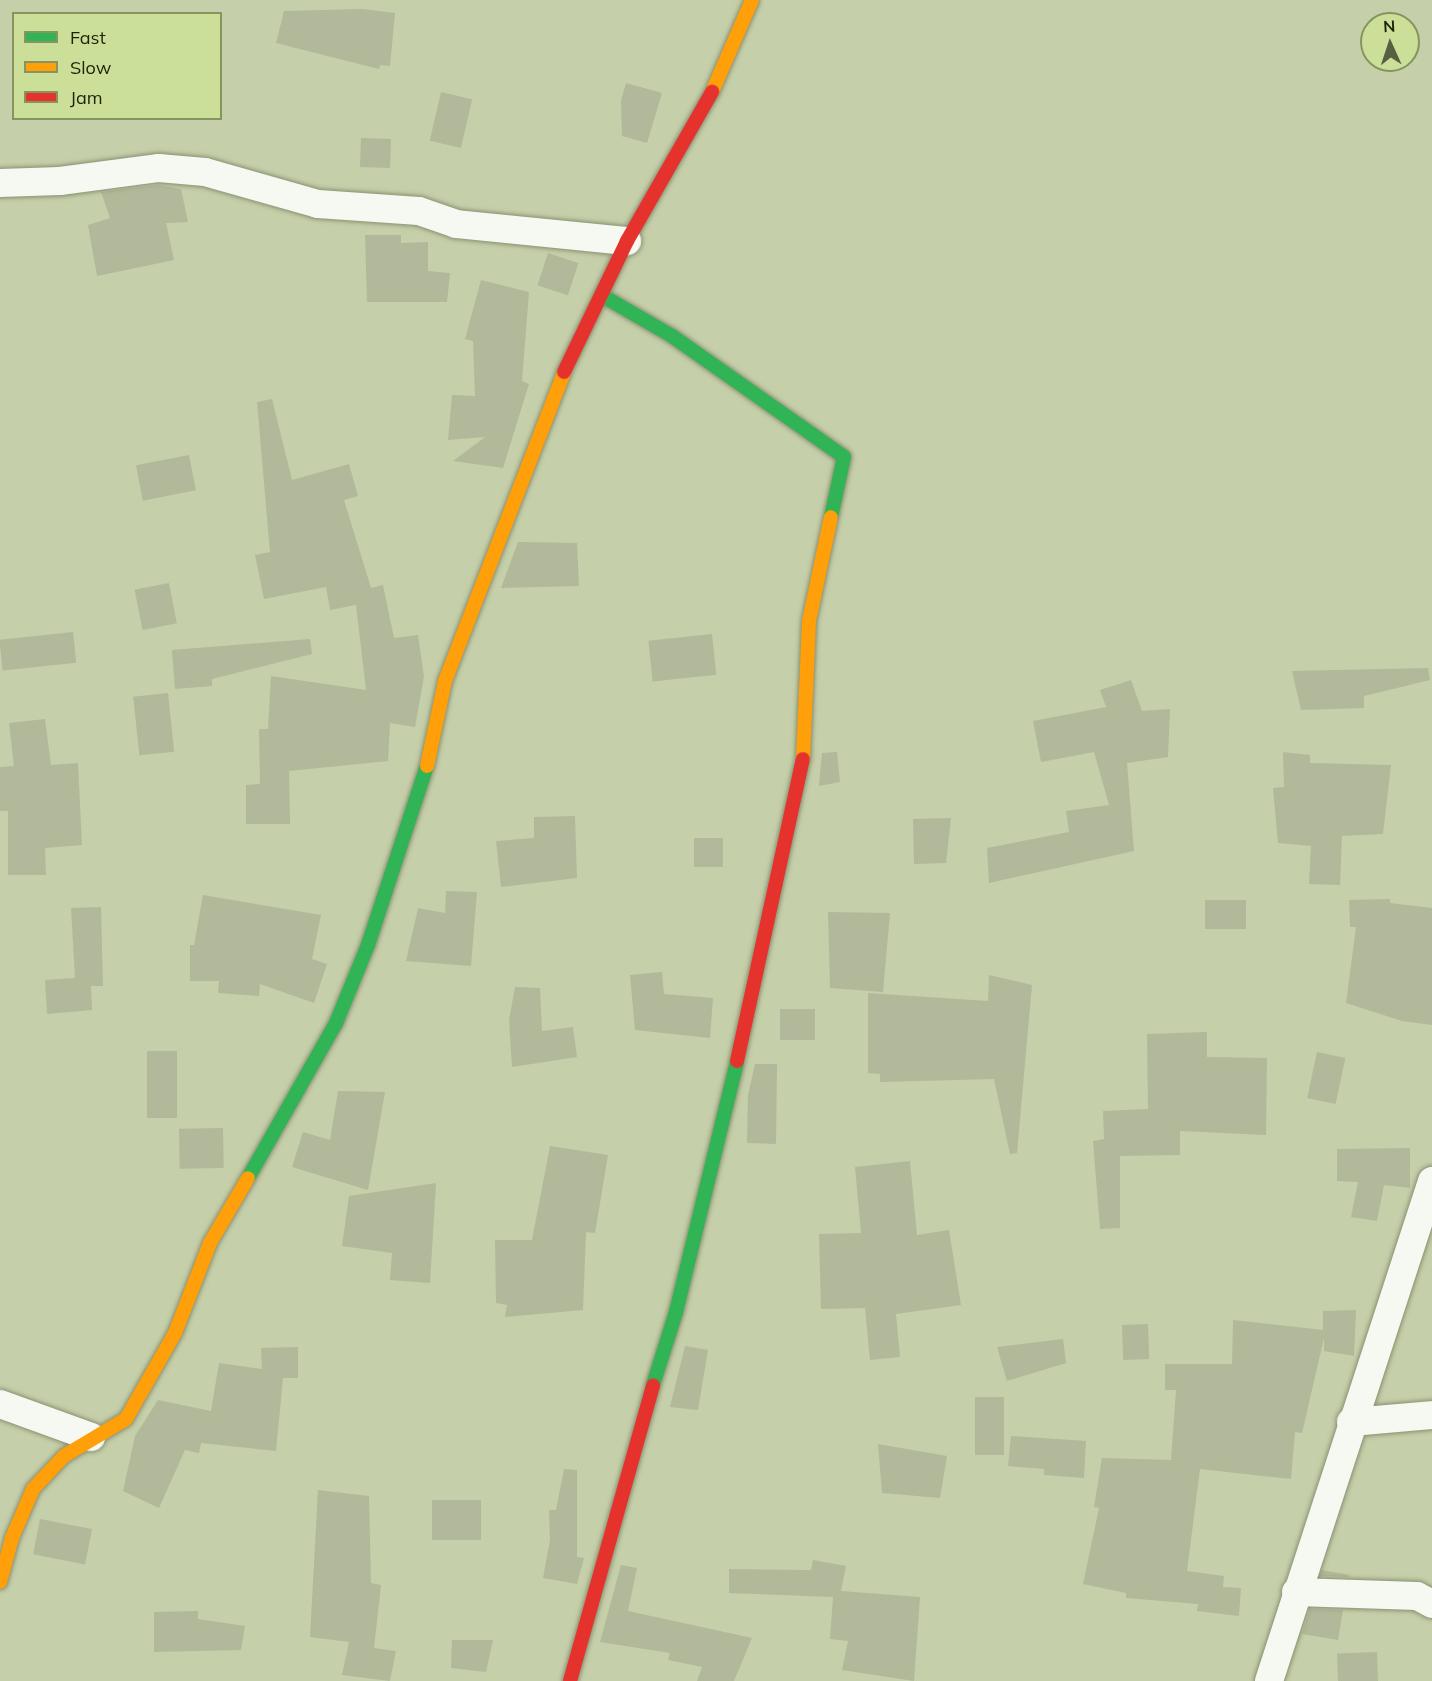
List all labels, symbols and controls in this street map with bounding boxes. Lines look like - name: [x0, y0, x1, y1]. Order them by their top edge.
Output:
- legend: [12, 12, 222, 120]
- north arrow: [1360, 12, 1420, 72]
- text: N: [1383, 16, 1396, 36]
- text: Fast: [70, 26, 106, 49]
- text: Slow: [70, 56, 111, 79]
- text: Jam: [70, 86, 103, 109]

